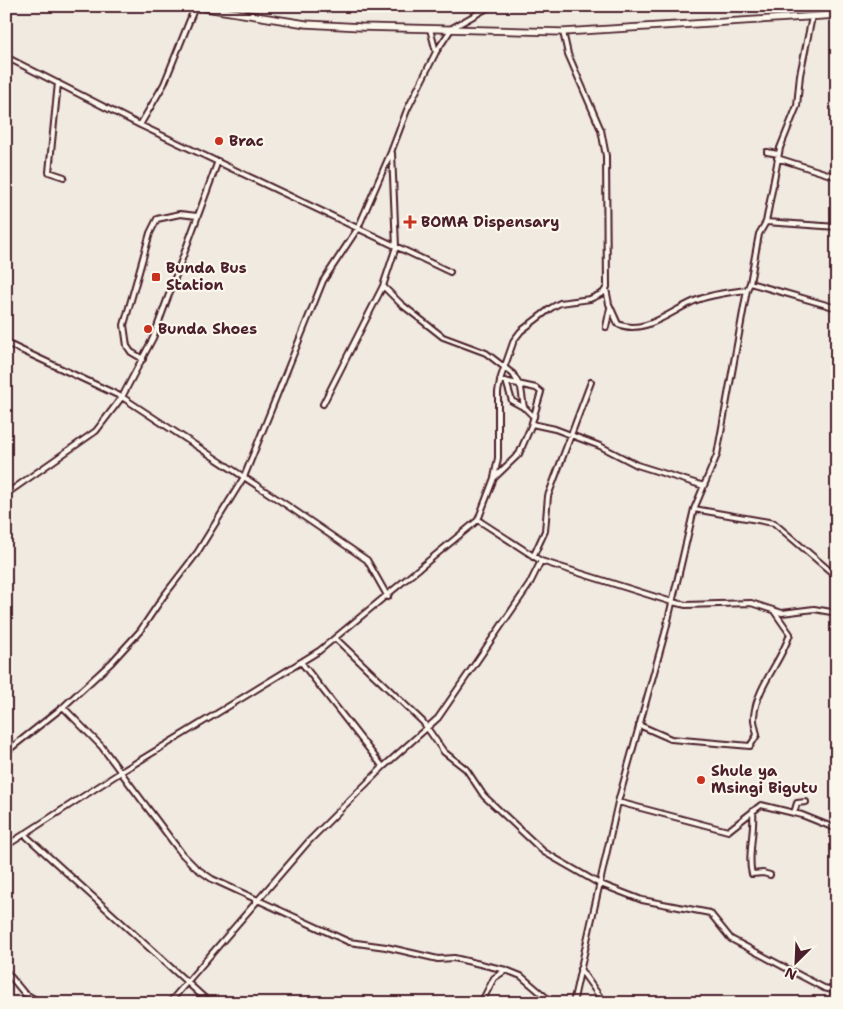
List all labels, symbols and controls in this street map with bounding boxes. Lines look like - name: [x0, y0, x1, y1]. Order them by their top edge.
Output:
- place label: Brac: [229, 131, 264, 151]
- marker: Brac: [213, 135, 225, 147]
- place label: BOMA Dispensary: [421, 212, 559, 232]
- marker: BOMA Dispensary: [403, 215, 417, 229]
- place label: Bunda Bus Station: [166, 258, 247, 295]
- marker: Bunda Bus Station: [150, 271, 162, 283]
- place label: Bunda Shoes: [158, 319, 257, 339]
- marker: Bunda Shoes: [142, 323, 154, 335]
- place label: Shule ya Msingi Bigutu: [711, 761, 818, 798]
- marker: Shule ya Msingi Bigutu: [695, 774, 707, 786]
- north arrow: [770, 936, 820, 986]
- text: N: [782, 963, 799, 984]

